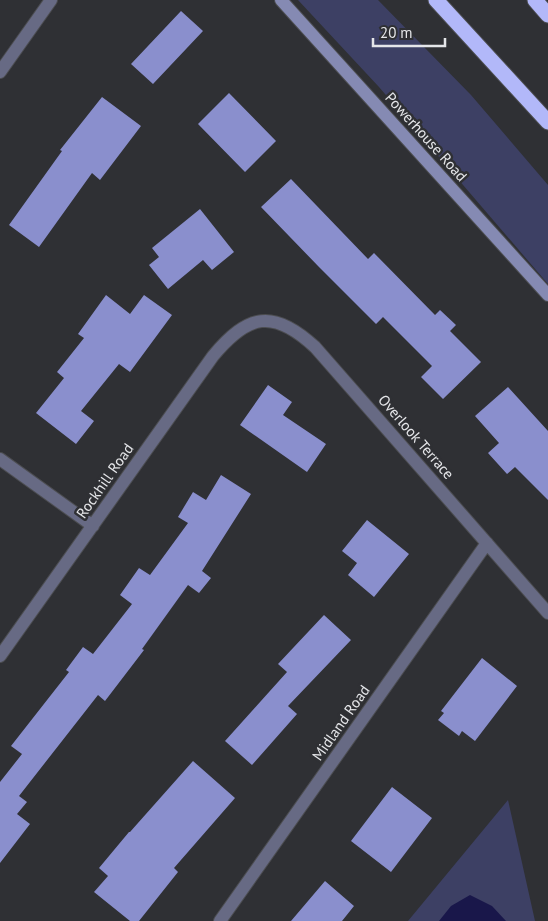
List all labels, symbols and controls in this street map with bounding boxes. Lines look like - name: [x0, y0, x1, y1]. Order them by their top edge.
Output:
- scale bar: [373, 15, 446, 47]
- text: 20 m: [380, 23, 413, 42]
- street label: Powerhouse Road: [381, 88, 471, 185]
- street label: Overlook Terrace: [374, 390, 458, 483]
- street label: Rockhill Road: [72, 440, 137, 522]
- street label: Midland Road: [308, 681, 374, 764]

